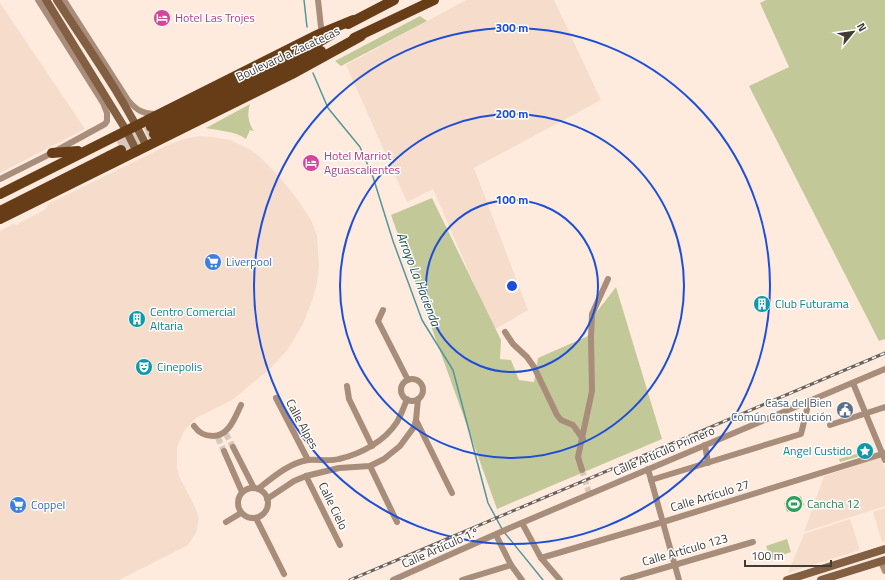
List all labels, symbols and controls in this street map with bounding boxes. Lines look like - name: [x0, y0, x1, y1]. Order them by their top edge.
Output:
- hotel icon: Hotel Las Trojes: [152, 8, 172, 28]
- place label: Hotel Las Trojes: [175, 8, 255, 27]
- north arrow: [833, 12, 873, 52]
- text: 300 m: [496, 18, 528, 37]
- text: N: [853, 20, 871, 34]
- street label: Boulevard a Zacatecas: [233, 21, 343, 86]
- text: 200 m: [496, 104, 528, 123]
- place label: Hotel Marriot Aguascalientes: [324, 146, 401, 179]
- hotel icon: Hotel Marriot Aguascalientes: [301, 153, 321, 173]
- text: 100 m: [496, 190, 528, 209]
- water label: Arroyo La Hacienda: [392, 229, 447, 330]
- supermarket icon: Liverpool: [203, 252, 223, 272]
- place label: Liverpool: [226, 252, 272, 271]
- centre of rings: [505, 279, 519, 293]
- building icon: Club Futurama: [752, 294, 772, 314]
- place label: Club Futurama: [775, 294, 849, 313]
- place label: Centro Comercial Altaria: [150, 302, 236, 335]
- building icon: Centro Comercial Altaria: [127, 309, 147, 329]
- theatre icon: Cinepolis: [134, 357, 154, 377]
- place label: Cinepolis: [157, 357, 203, 376]
- place label: Casa del Bien Común Constitución: [731, 393, 832, 426]
- street label: Calle Alpes: [281, 395, 324, 453]
- public building icon: Casa del Bien Común Constitución: [835, 400, 855, 420]
- street label: Calle Artículo Primero: [610, 421, 718, 481]
- place label: Angel Custido: [783, 441, 852, 460]
- place icon: Angel Custido: [855, 441, 875, 461]
- street label: Calle Artículo 27: [668, 474, 752, 517]
- street label: Calle Cielo: [314, 479, 353, 533]
- sports icon: Cancha 12: [784, 494, 804, 514]
- place label: Cancha 12: [807, 494, 860, 513]
- supermarket icon: Coppel: [8, 495, 28, 515]
- place label: Coppel: [31, 495, 65, 514]
- street label: Calle Artículo 1.º: [398, 522, 481, 573]
- street label: Calle Artículo 123: [640, 528, 730, 571]
- scale bar: [745, 542, 831, 568]
- text: 100 m: [751, 546, 784, 565]

